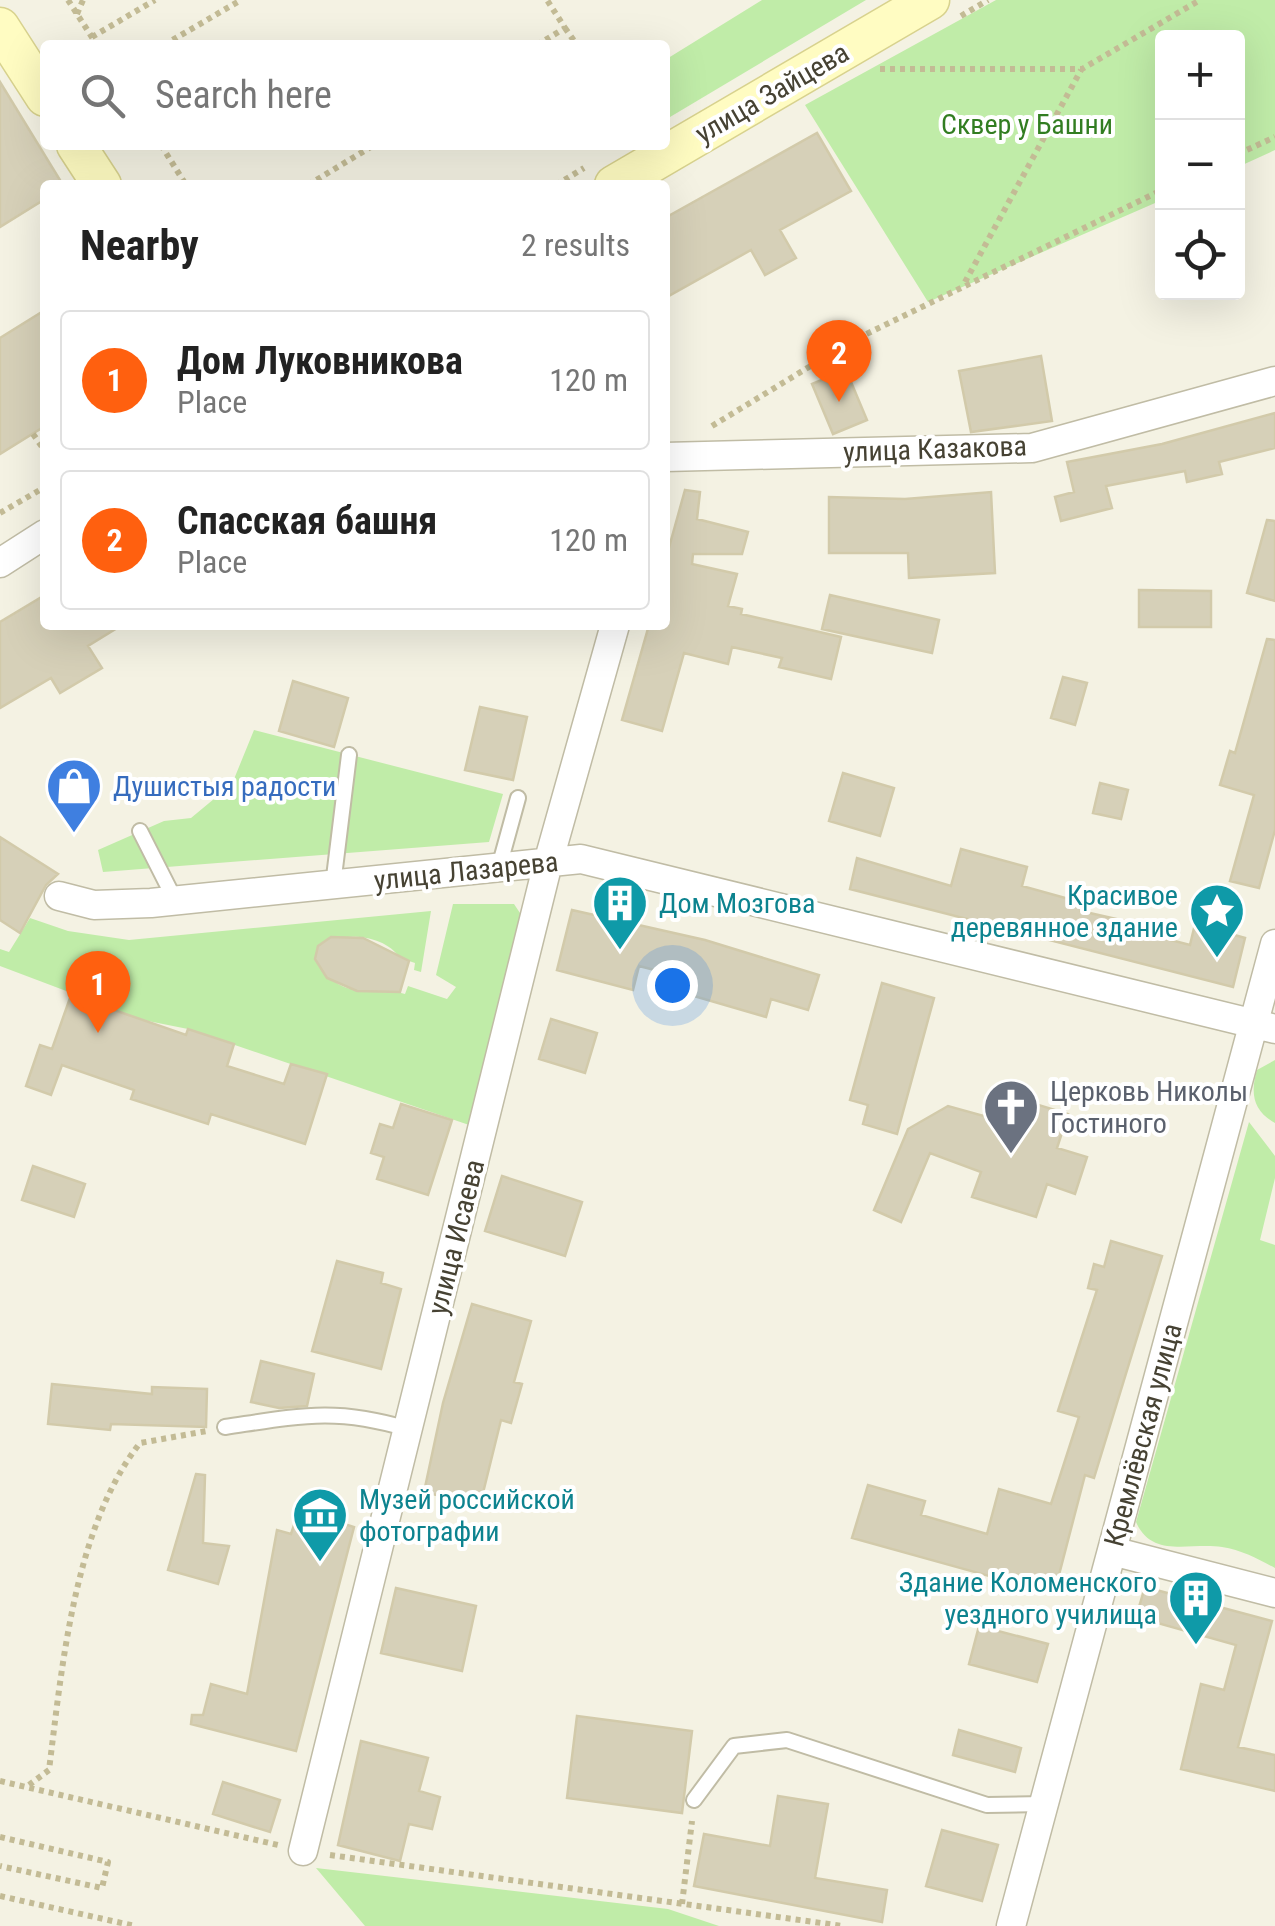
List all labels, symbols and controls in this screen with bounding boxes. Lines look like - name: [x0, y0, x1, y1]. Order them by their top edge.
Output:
- map controls: [1155, 30, 1245, 300]
- button: +: [1155, 30, 1245, 120]
- street label: улица Зайцева: [689, 36, 855, 150]
- search box: [40, 40, 670, 150]
- icon: search: [75, 68, 130, 123]
- text: Search here: [155, 73, 332, 117]
- park label: Сквер у Башни: [941, 108, 1113, 141]
- button: −: [1155, 120, 1245, 210]
- button: locate: [1155, 210, 1245, 300]
- text: Nearby: [80, 221, 199, 270]
- text: 2 results: [521, 226, 630, 264]
- pin: 2: [806, 320, 872, 402]
- text: Дом Луковникова: [177, 339, 463, 383]
- text: 1: [106, 361, 123, 399]
- text: 120 m: [549, 361, 628, 399]
- text: Place: [177, 383, 247, 421]
- street label: улица Казакова: [843, 429, 1027, 469]
- text: Спасская башня: [177, 499, 437, 543]
- text: 2: [106, 521, 123, 559]
- text: 120 m: [549, 521, 628, 559]
- text: Place: [177, 543, 247, 581]
- shop icon: Душистыя радости: [44, 756, 104, 835]
- place label: Душистыя радости: [113, 770, 336, 803]
- street label: улица Лазарева: [372, 845, 560, 897]
- building icon: Дом Мозгова: [590, 873, 650, 952]
- place label: Красивое деревянное здание: [951, 879, 1178, 944]
- place icon: Красивое деревянное здание: [1187, 881, 1247, 960]
- place label: Дом Мозгова: [659, 887, 815, 920]
- pin: 1: [66, 950, 130, 1033]
- your location: [647, 960, 698, 1011]
- place label: Церковь Николы Гостиного: [1050, 1075, 1248, 1140]
- church icon: Церковь Николы Гостиного: [981, 1077, 1041, 1156]
- street label: улица Исаева: [421, 1156, 491, 1318]
- street label: Кремлёвская улица: [1097, 1320, 1189, 1550]
- place label: Музей российской фотографии: [359, 1483, 575, 1548]
- museum icon: Музей российской фотографии: [290, 1485, 350, 1564]
- place label: Здание Коломенского уездного училища: [899, 1566, 1157, 1631]
- building icon: Здание Коломенского уездного училища: [1166, 1568, 1226, 1647]

